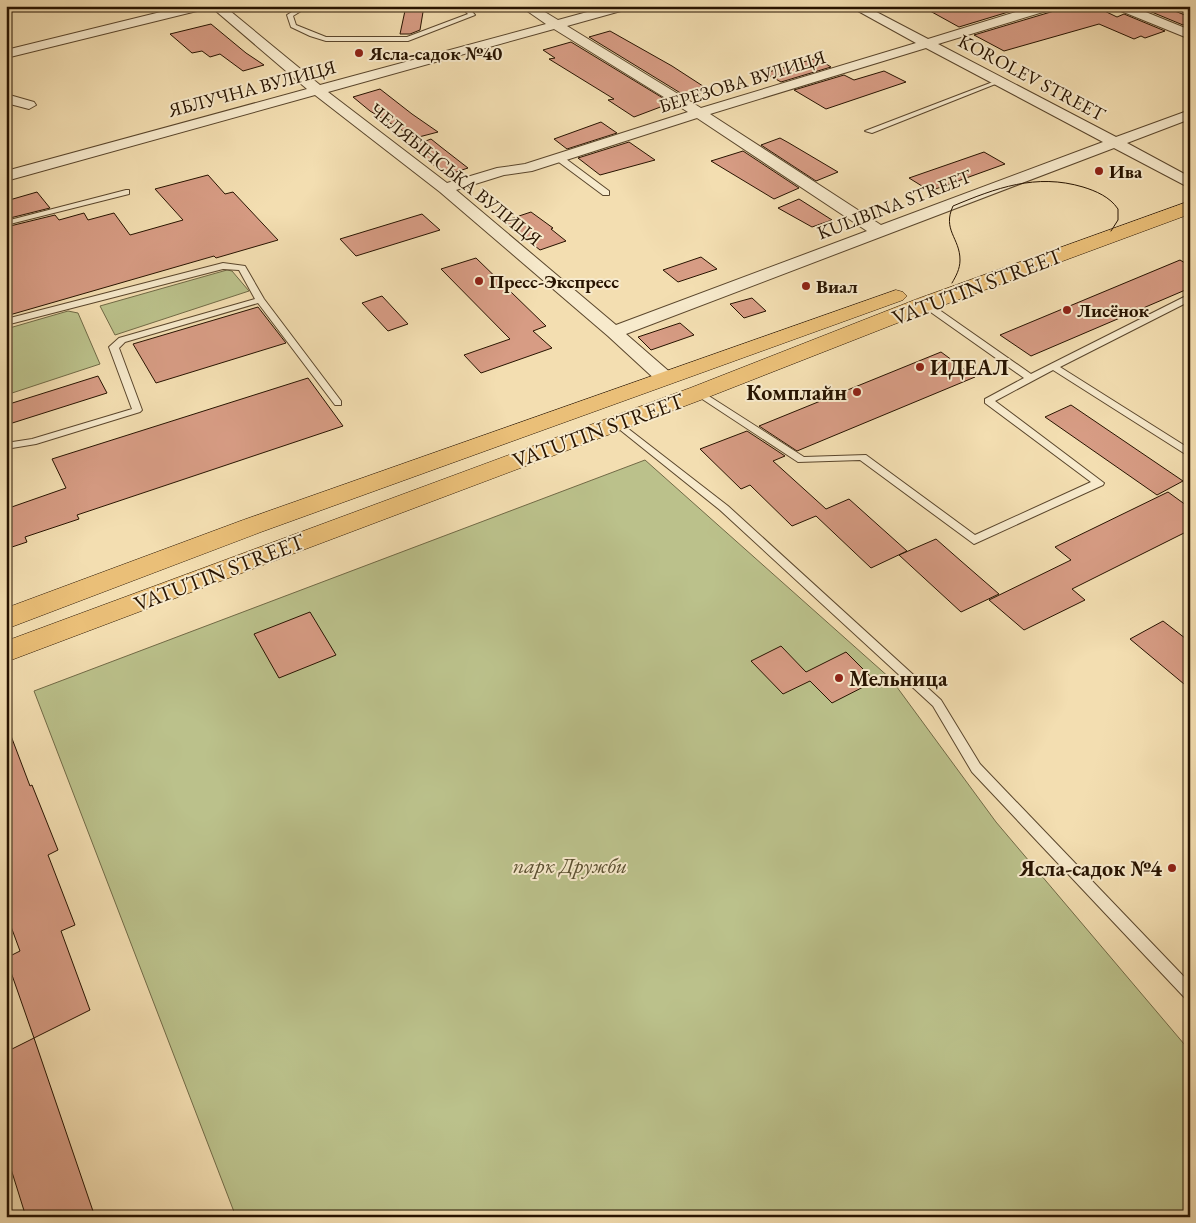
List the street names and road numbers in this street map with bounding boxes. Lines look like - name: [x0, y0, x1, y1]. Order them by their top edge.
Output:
- street label: KOROLEV STREET: [954, 28, 1110, 127]
- street label: БЕРЕЗОВА ВУЛИЦЯ: [656, 44, 829, 119]
- street label: ЯБЛУЧНА ВУЛИЦЯ: [165, 54, 339, 123]
- street label: ЧЕЛЯБІНСЬКА ВУЛИЦЯ: [365, 97, 547, 252]
- street label: KULIBINA STREET: [813, 163, 975, 245]
- street label: VATUTIN STREET: [888, 241, 1067, 332]
- street label: VATUTIN STREET: [508, 386, 688, 475]
- street label: VATUTIN STREET: [130, 527, 309, 618]

